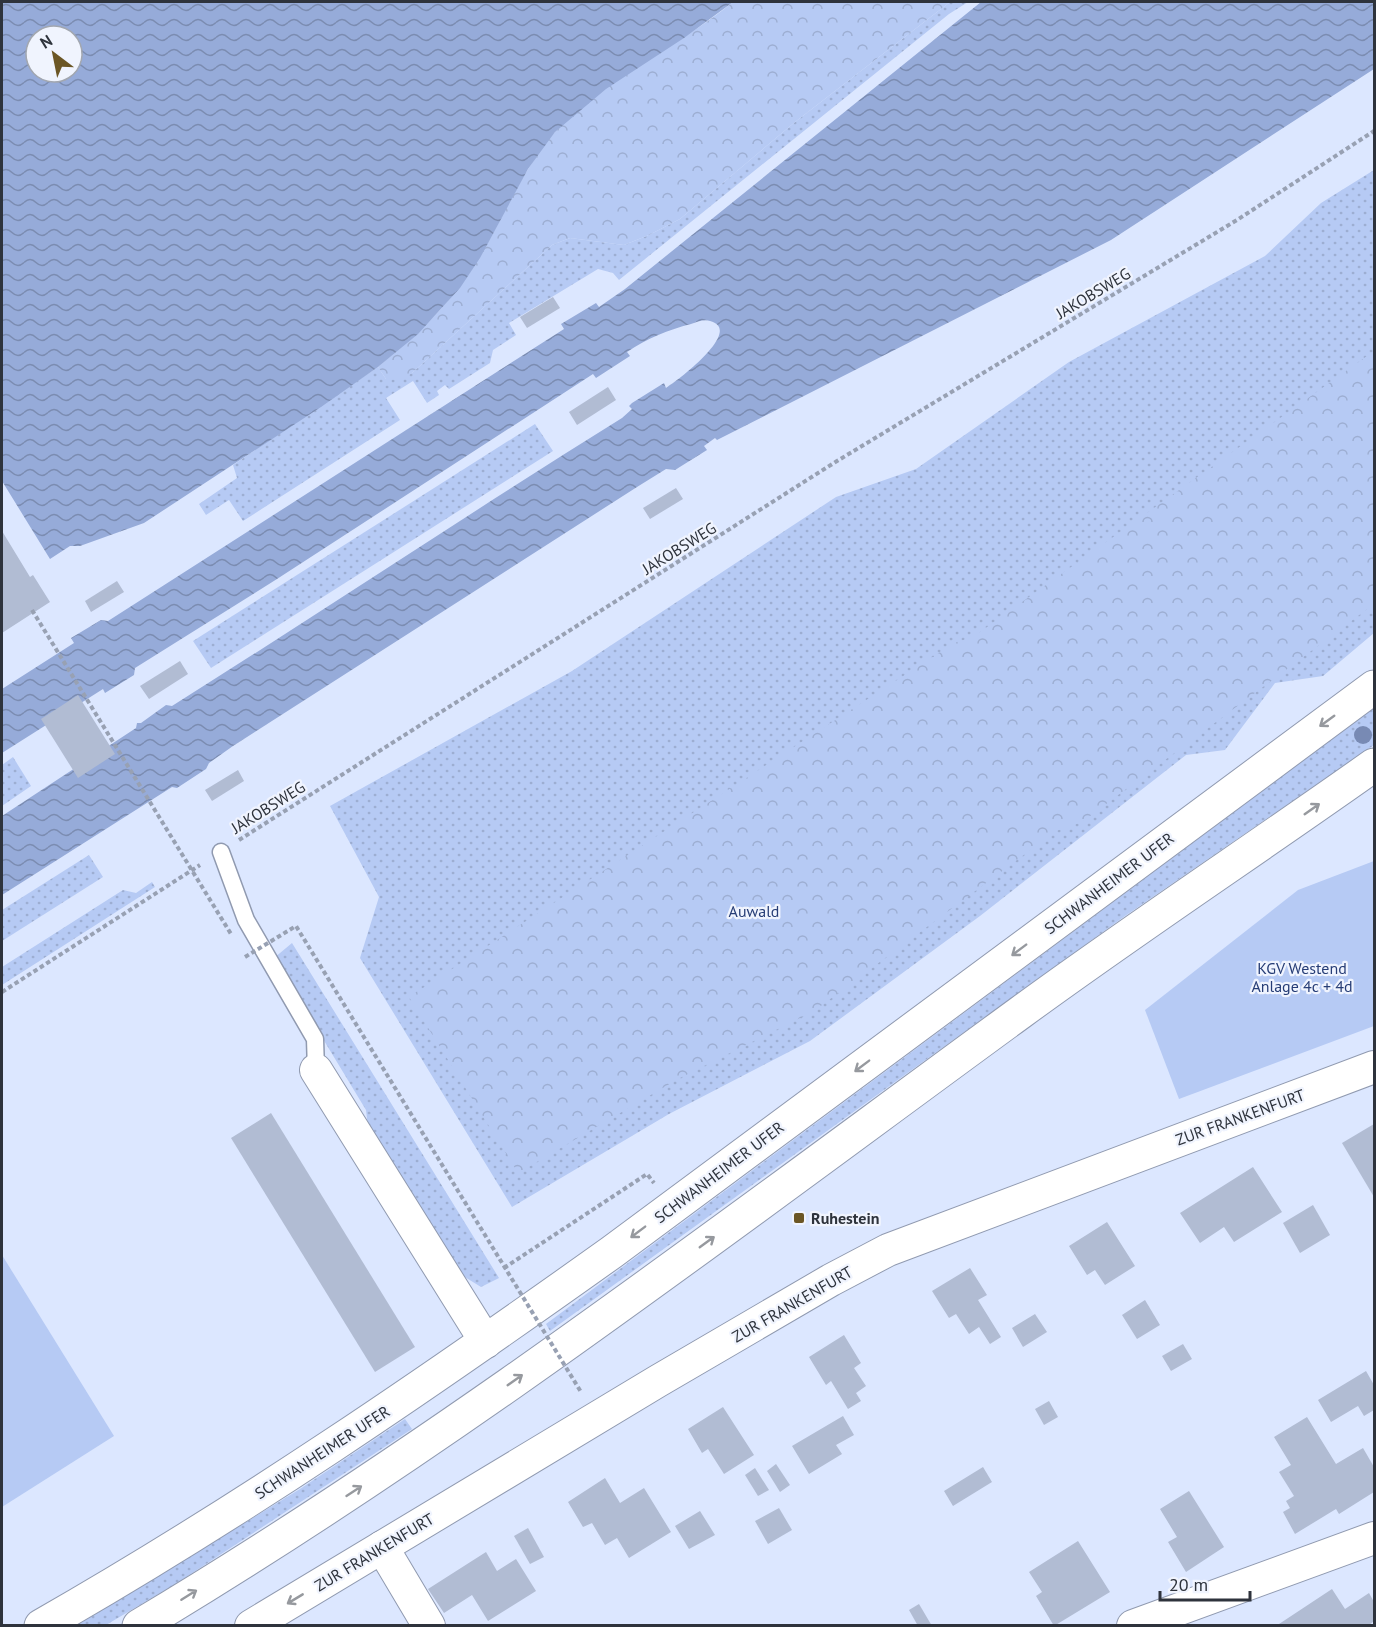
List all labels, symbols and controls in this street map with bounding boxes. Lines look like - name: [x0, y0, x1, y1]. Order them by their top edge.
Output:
- north arrow: [24, 24, 84, 84]
- text: N: [36, 30, 56, 53]
- street label: JAKOBSWEG: [1051, 263, 1134, 324]
- street label: JAKOBSWEG: [637, 517, 720, 579]
- one-way arrow: [1320, 715, 1336, 727]
- street label: JAKOBSWEG: [226, 776, 309, 838]
- one-way arrow: [1303, 803, 1319, 815]
- street label: SCHWANHEIMER UFER: [1040, 828, 1178, 938]
- park label: Auwald: [729, 901, 779, 921]
- one-way arrow: [1011, 944, 1027, 956]
- park label: KGV Westend Anlage 4c + 4d: [1251, 958, 1353, 996]
- one-way arrow: [855, 1060, 871, 1072]
- street label: ZUR FRANKENFURT: [1173, 1084, 1307, 1150]
- street label: SCHWANHEIMER UFER: [650, 1117, 788, 1227]
- place label: Ruhestein: [811, 1208, 880, 1228]
- marker: Ruhestein: [792, 1211, 806, 1225]
- one-way arrow: [631, 1226, 647, 1239]
- one-way arrow: [699, 1236, 715, 1249]
- street label: ZUR FRANKENFURT: [728, 1261, 856, 1347]
- one-way arrow: [506, 1374, 522, 1387]
- street label: SCHWANHEIMER UFER: [251, 1401, 393, 1503]
- one-way arrow: [345, 1484, 362, 1496]
- street label: ZUR FRANKENFURT: [311, 1508, 437, 1596]
- scale bar: [1160, 1564, 1250, 1602]
- text: 20 m: [1169, 1573, 1208, 1596]
- one-way arrow: [180, 1589, 197, 1601]
- one-way arrow: [287, 1593, 304, 1605]

